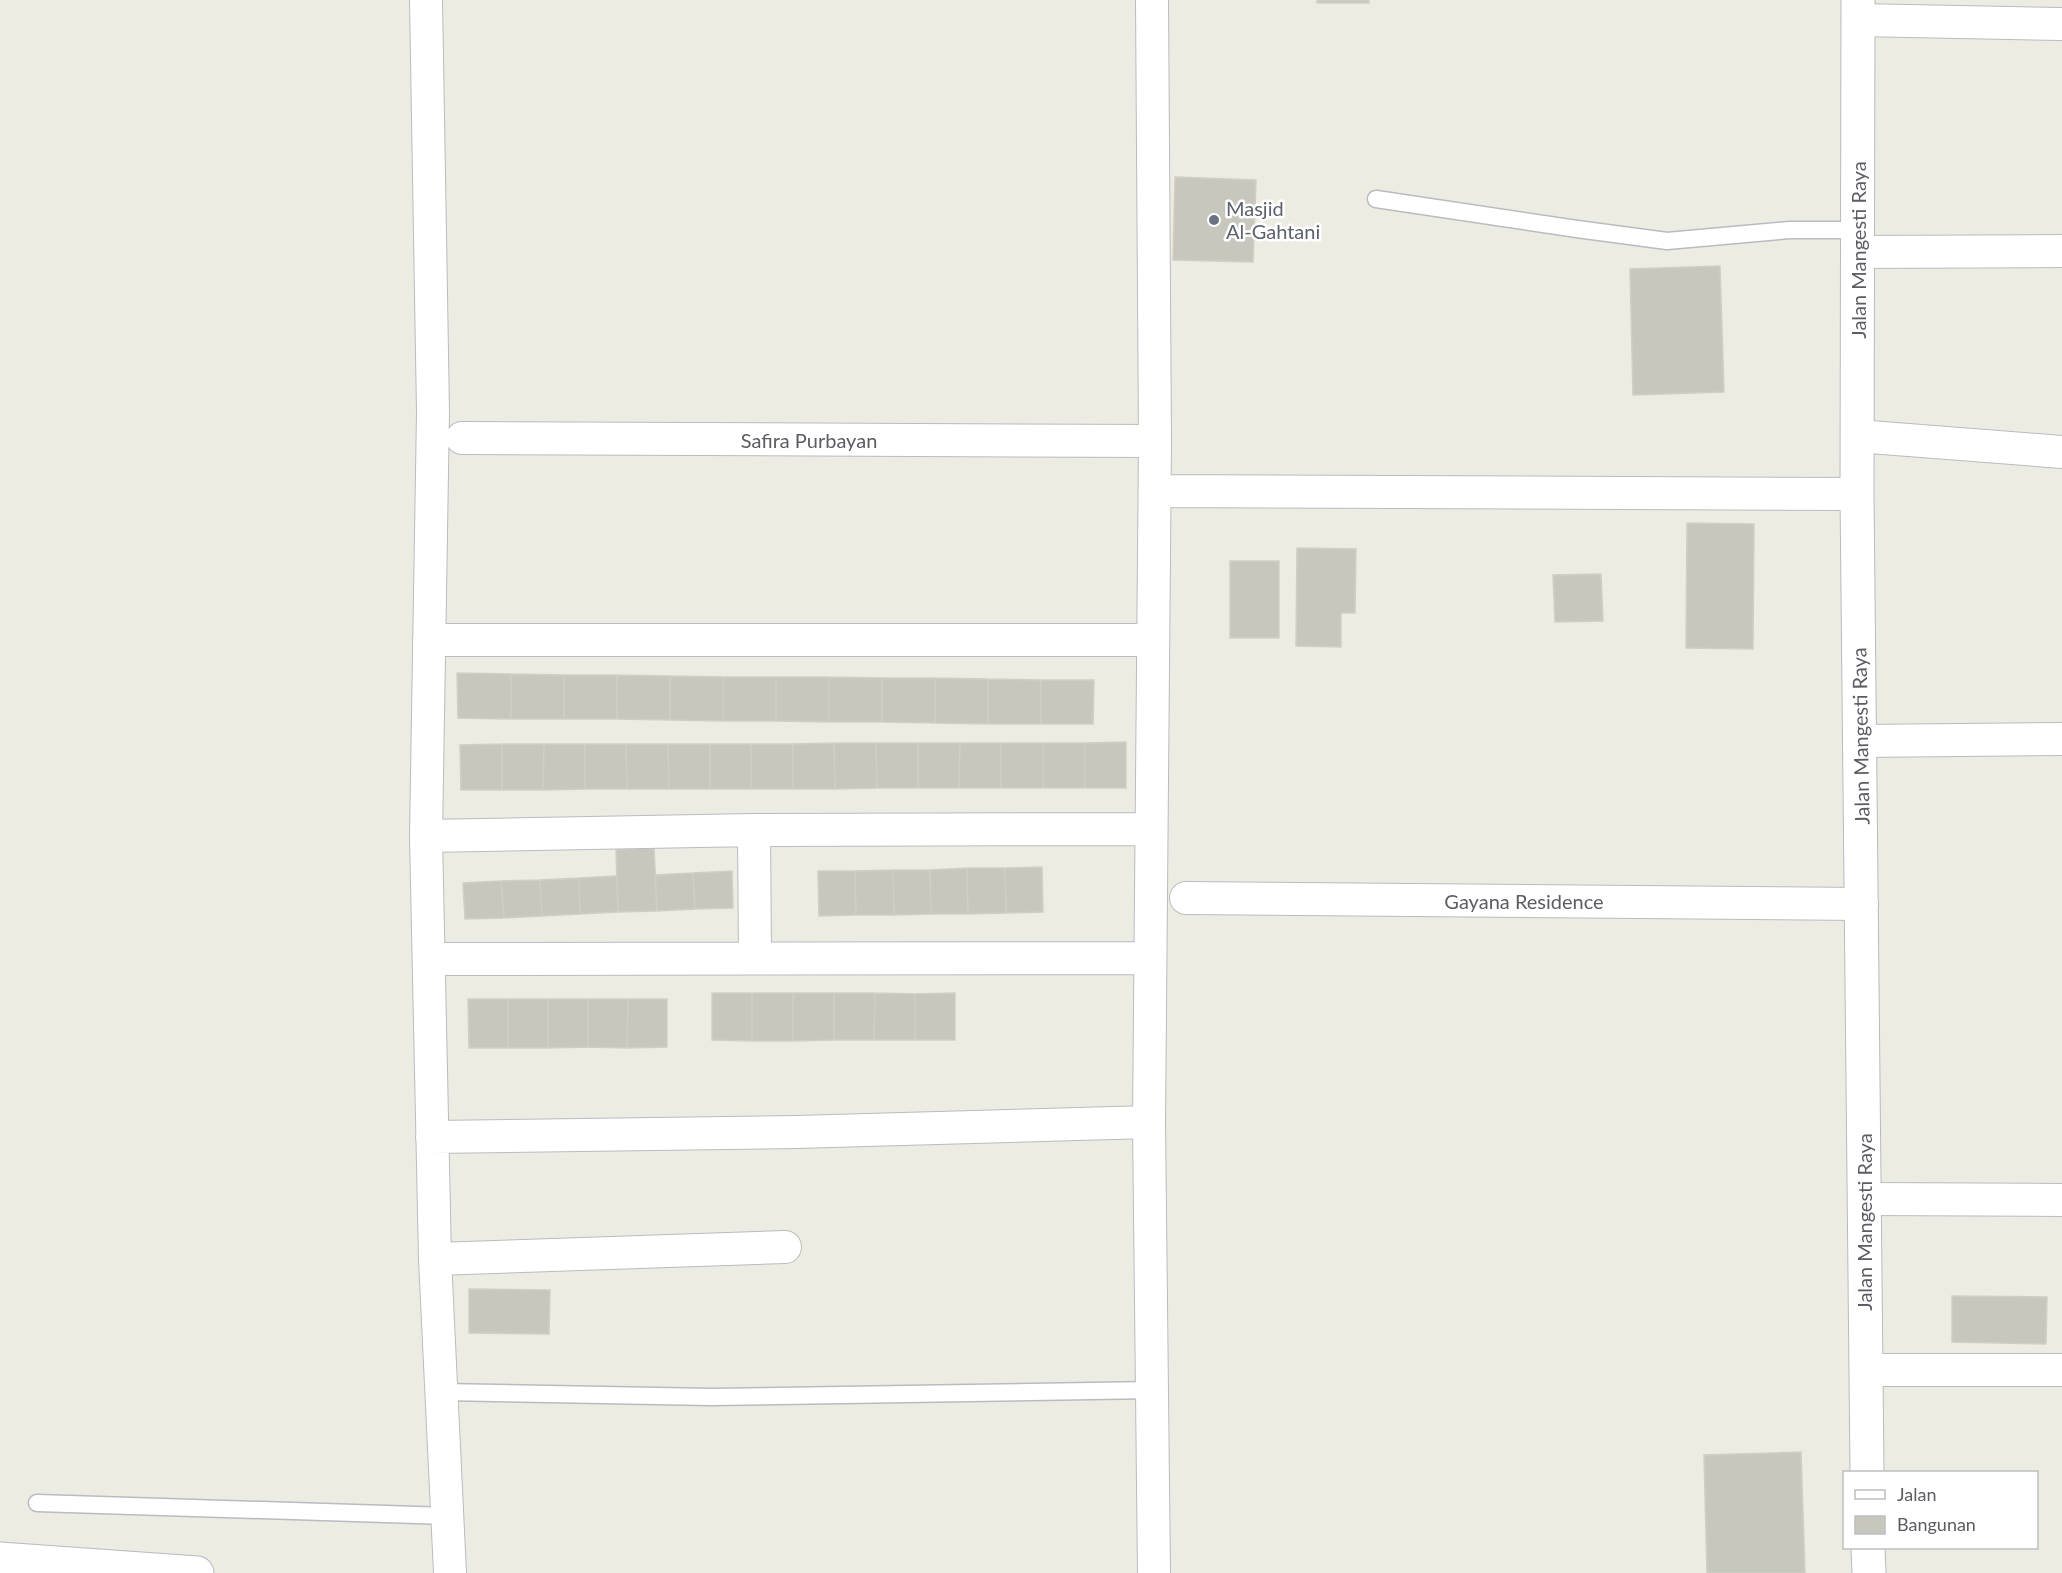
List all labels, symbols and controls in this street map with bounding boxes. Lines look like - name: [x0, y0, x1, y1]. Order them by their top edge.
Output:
- street label: Jalan Mangesti Raya: [1846, 161, 1870, 339]
- place label: Masjid Al-Gahtani: [1226, 196, 1320, 243]
- marker: Masjid Al-Gahtani: [1207, 213, 1221, 227]
- street label: Safira Purbayan: [741, 428, 877, 452]
- street label: Jalan Mangesti Raya: [1846, 647, 1874, 825]
- street label: Gayana Residence: [1444, 889, 1604, 913]
- street label: Jalan Mangesti Raya: [1852, 1133, 1876, 1311]
- legend: [1843, 1471, 2038, 1549]
- text: Jalan: [1897, 1483, 1936, 1505]
- text: Bangunan: [1897, 1513, 1976, 1535]

